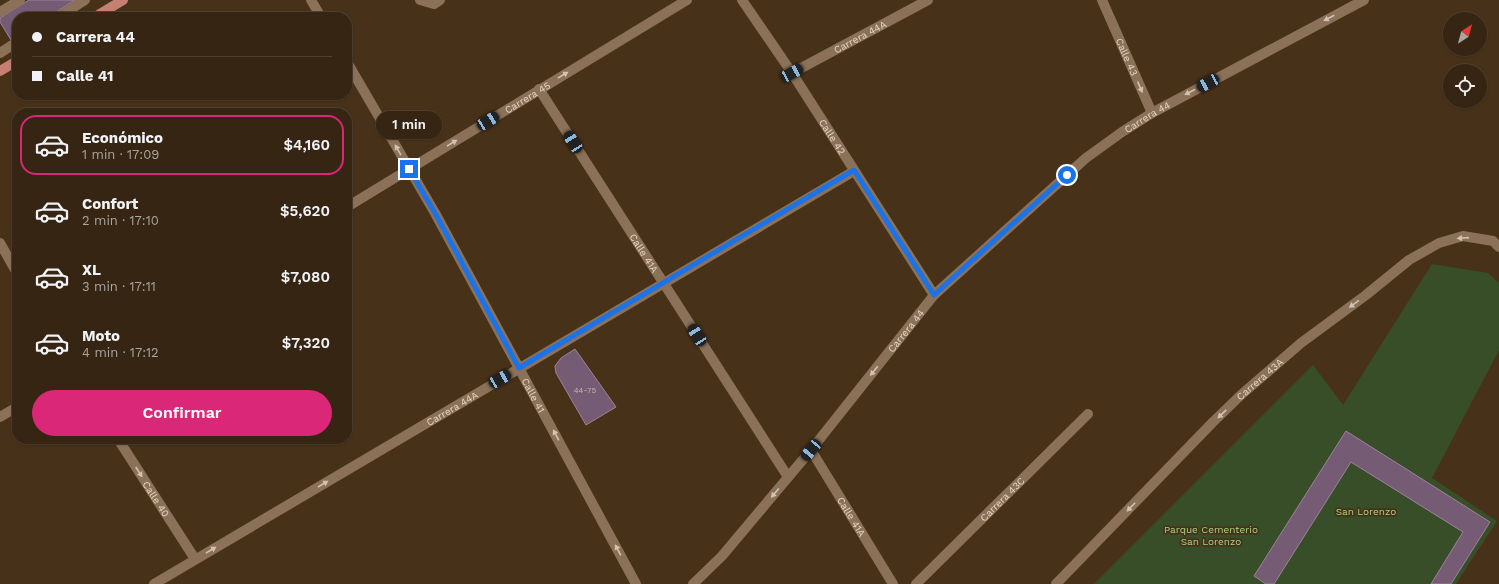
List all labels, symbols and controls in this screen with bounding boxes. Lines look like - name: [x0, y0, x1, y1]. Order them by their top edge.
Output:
- north arrow: [1443, 12, 1487, 56]
- map controls: [1443, 12, 1487, 108]
- one-way arrow: [1323, 15, 1335, 22]
- street label: Carrera 44A: [832, 18, 889, 56]
- text: Carrera 44: [56, 28, 135, 46]
- street label: Calle 43: [1114, 36, 1140, 77]
- car: [779, 62, 805, 84]
- button: locate: [1443, 64, 1487, 108]
- text: Calle 41: [56, 67, 113, 85]
- one-way arrow: [558, 71, 568, 79]
- car: [1195, 72, 1221, 94]
- street label: Carrera 45: [503, 80, 552, 116]
- one-way arrow: [1138, 81, 1144, 93]
- one-way arrow: [1184, 89, 1196, 96]
- street label: Carrera 44: [1122, 99, 1172, 135]
- car: [475, 110, 501, 132]
- callout: 1 min: [376, 111, 442, 139]
- text: 1 min: [392, 117, 426, 132]
- street label: Calle 42: [817, 117, 848, 157]
- icon: car: [34, 127, 70, 163]
- text: Económico: [82, 129, 163, 147]
- car: [561, 129, 585, 155]
- text: $4,160: [284, 136, 330, 154]
- one-way arrow: [446, 139, 458, 146]
- one-way arrow: [395, 144, 402, 156]
- text: 1 min · 17:09: [82, 147, 159, 162]
- route end: [400, 160, 418, 178]
- route start: [1058, 166, 1076, 184]
- icon: car: [34, 193, 70, 229]
- text: Confort: [82, 195, 138, 213]
- text: $5,620: [280, 202, 330, 220]
- text: 2 min · 17:10: [82, 213, 159, 228]
- street label: Calle 41A: [627, 232, 661, 275]
- one-way arrow: [1457, 234, 1469, 241]
- icon: car: [34, 259, 70, 295]
- text: XL: [82, 261, 101, 279]
- text: $7,080: [281, 268, 330, 286]
- text: 3 min · 17:11: [82, 279, 156, 294]
- one-way arrow: [1348, 300, 1359, 308]
- street label: Carrera 44: [886, 307, 926, 355]
- car: [685, 322, 709, 348]
- icon: car: [34, 325, 70, 361]
- text: Moto: [82, 327, 120, 345]
- text: $7,320: [282, 334, 330, 352]
- text: 4 min · 17:12: [82, 345, 159, 360]
- street label: Carrera 43A: [1234, 356, 1286, 402]
- one-way arrow: [870, 365, 879, 376]
- car: [487, 368, 513, 390]
- street label: Calle 41: [519, 376, 547, 415]
- house number: 44-75: [574, 386, 597, 395]
- street label: Carrera 44A: [424, 389, 480, 428]
- button: Confirmar: [32, 390, 332, 436]
- one-way arrow: [1217, 409, 1226, 418]
- one-way arrow: [552, 430, 559, 441]
- car: [799, 437, 823, 463]
- one-way arrow: [135, 467, 143, 477]
- street label: Carrera 43C: [978, 475, 1027, 524]
- street label: Calle 40: [140, 479, 171, 519]
- one-way arrow: [317, 480, 329, 487]
- one-way arrow: [770, 488, 779, 499]
- street label: Calle 41A: [835, 495, 868, 539]
- one-way arrow: [1126, 502, 1136, 512]
- park label: San Lorenzo: [1336, 506, 1396, 517]
- park label: Parque Cementerio San Lorenzo: [1164, 524, 1258, 547]
- one-way arrow: [614, 544, 621, 556]
- one-way arrow: [206, 546, 216, 554]

